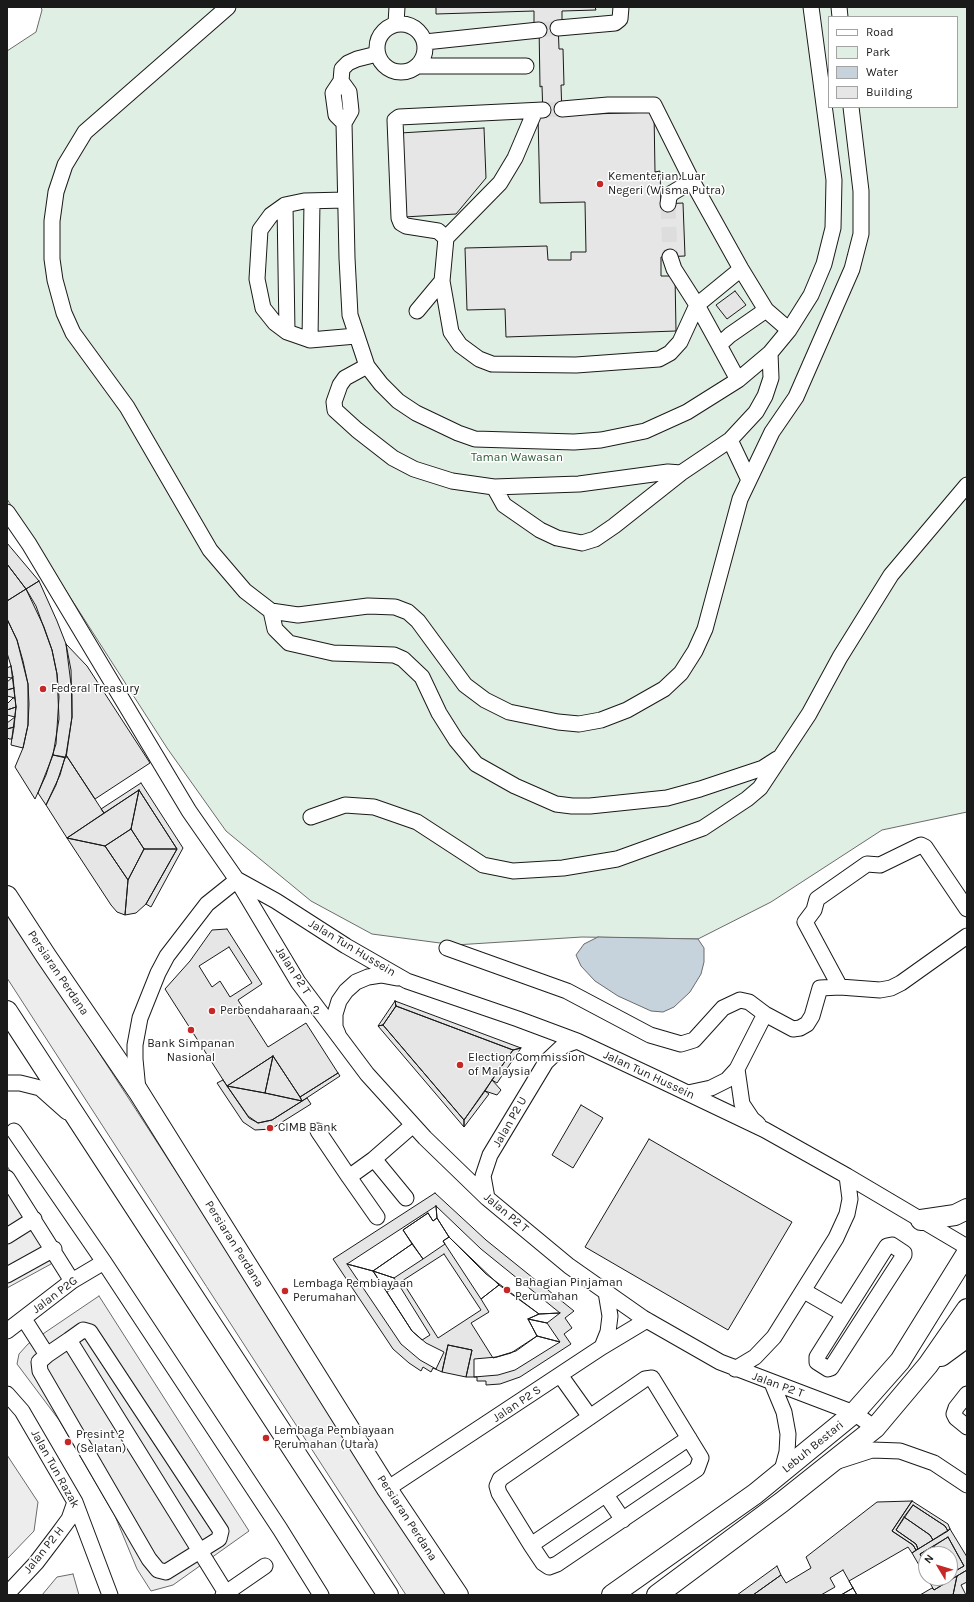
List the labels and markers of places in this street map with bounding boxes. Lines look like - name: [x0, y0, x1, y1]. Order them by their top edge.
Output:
- place label: Kementerian Luar Negeri (Wisma Putra): [608, 170, 725, 198]
- marker: Kementerian Luar Negeri (Wisma Putra): [595, 179, 605, 189]
- place label: Federal Treasury: [51, 682, 139, 696]
- marker: Federal Treasury: [38, 684, 48, 694]
- place label: Perbendaharaan 2: [220, 1004, 320, 1018]
- marker: Perbendaharaan 2: [207, 1006, 217, 1016]
- marker: Bank Simpanan Nasional: [186, 1025, 196, 1035]
- place label: Bank Simpanan Nasional: [147, 1037, 235, 1065]
- place label: Election Commission of Malaysia: [468, 1051, 585, 1079]
- marker: Election Commission of Malaysia: [455, 1060, 465, 1070]
- place label: CIMB Bank: [278, 1121, 337, 1135]
- marker: CIMB Bank: [265, 1123, 275, 1133]
- place label: Bahagian Pinjaman Perumahan: [515, 1276, 623, 1304]
- place label: Lembaga Pembiayaan Perumahan: [293, 1277, 413, 1305]
- marker: Bahagian Pinjaman Perumahan: [502, 1285, 512, 1295]
- marker: Lembaga Pembiayaan Perumahan: [280, 1286, 290, 1296]
- place label: Lembaga Pembiayaan Perumahan (Utara): [274, 1424, 394, 1452]
- place label: Presint 2 (Selatan): [76, 1428, 126, 1456]
- marker: Lembaga Pembiayaan Perumahan (Utara): [261, 1433, 271, 1443]
- marker: Presint 2 (Selatan): [63, 1437, 73, 1447]

